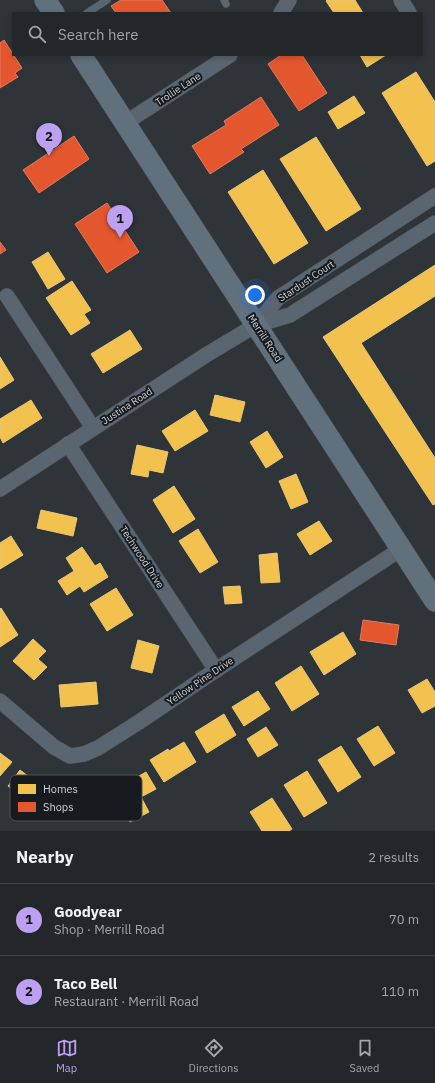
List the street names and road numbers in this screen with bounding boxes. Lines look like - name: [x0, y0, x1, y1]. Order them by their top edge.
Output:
- street label: Trollie Lane: [153, 69, 204, 109]
- street label: Stardust Court: [275, 257, 337, 305]
- street label: Merrill Road: [245, 312, 285, 364]
- street label: Justina Road: [99, 385, 155, 427]
- street label: Techwood Drive: [117, 524, 167, 591]
- street label: Yellow Pine Drive: [164, 654, 236, 708]

